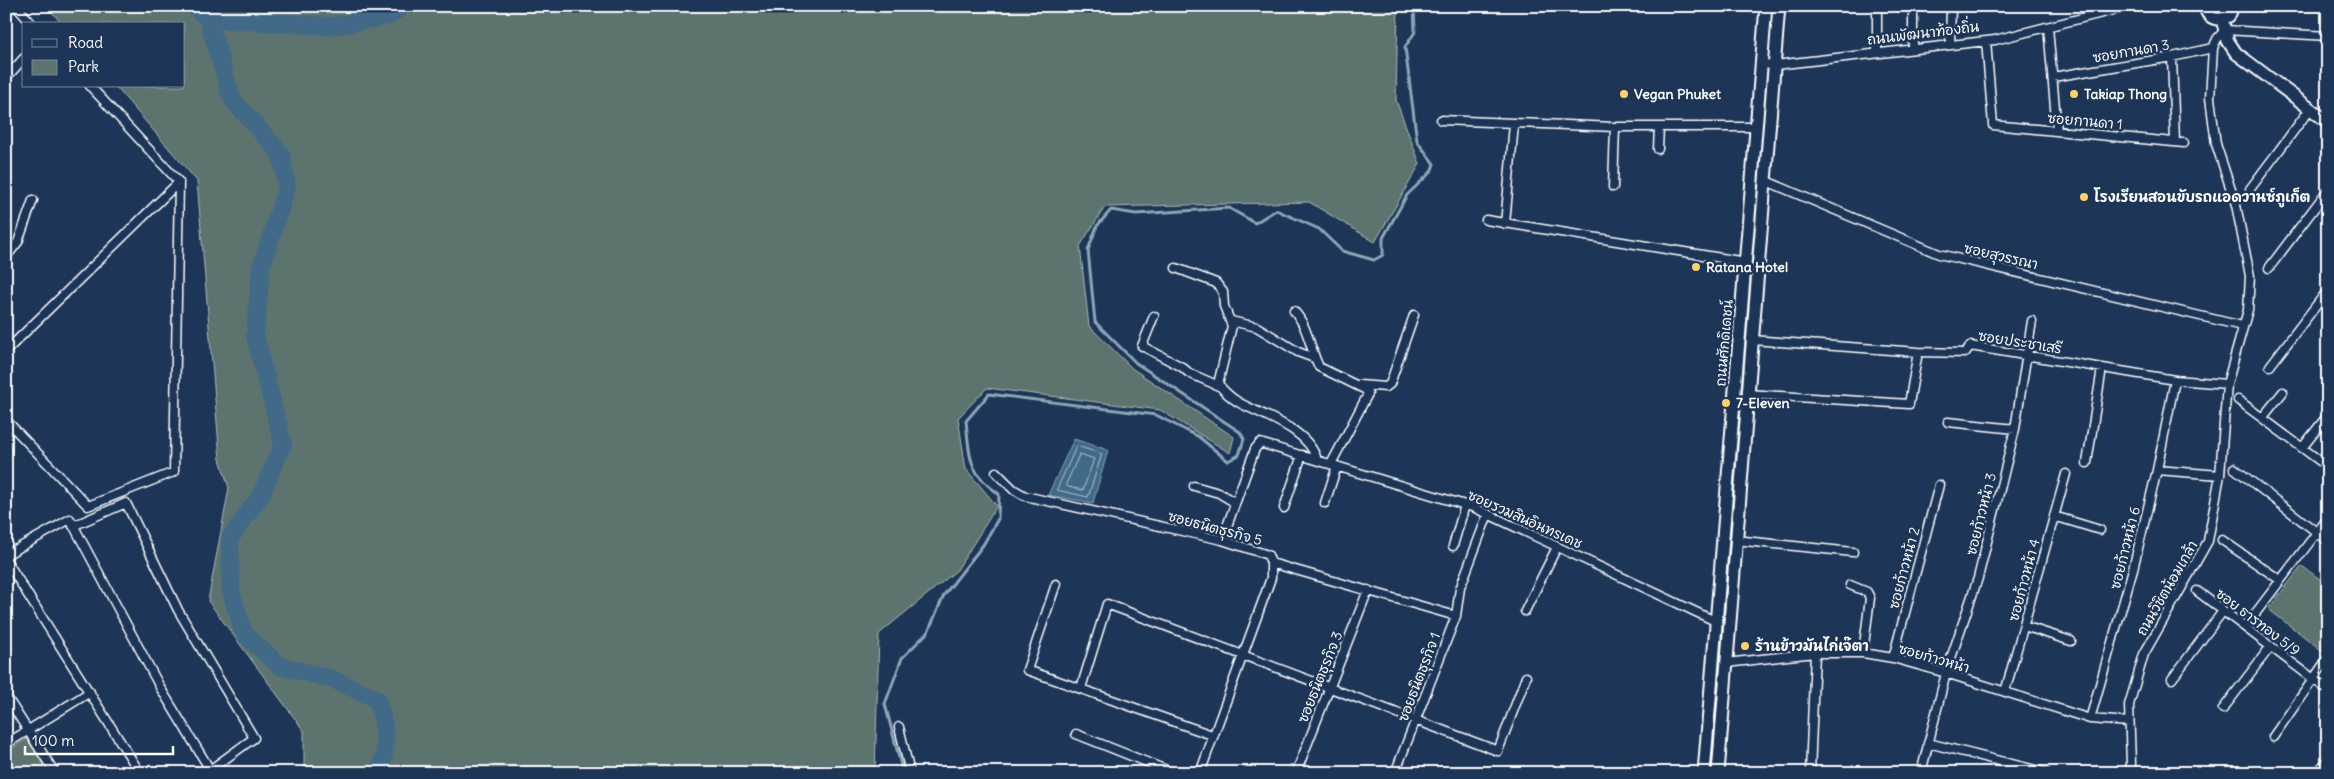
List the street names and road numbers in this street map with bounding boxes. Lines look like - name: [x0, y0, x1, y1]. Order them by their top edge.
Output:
- street label: ถนนพัฒนาท้องถิ่น: [1866, 14, 1980, 49]
- street label: ซอยกานดา 3: [2091, 35, 2171, 67]
- street label: ซอยกานดา 1: [2047, 109, 2123, 133]
- street label: ซอยสุวรรณา: [1962, 239, 2040, 274]
- street label: ถนนศักดิเดชน์: [1711, 298, 1737, 387]
- street label: ซอยประชาเสรี: [1977, 326, 2064, 358]
- street label: ซอยก้าวหน้า 3: [1962, 471, 2000, 557]
- street label: ซอยรวมสินอินทรเดช: [1465, 486, 1585, 552]
- street label: ซอยก้าวหน้า 6: [2106, 505, 2144, 591]
- street label: ซอยธนิตธุรกิจ 5: [1166, 507, 1264, 550]
- street label: ซอยก้าวหน้า 2: [1884, 525, 1924, 611]
- street label: ซอยก้าวหน้า 4: [2004, 537, 2044, 623]
- street label: ถนนวิชิตน้อมเกล้า: [2132, 537, 2202, 639]
- street label: ซอย ธารทอง 5/9: [2212, 584, 2304, 660]
- street label: ซอยธนิตธุรกิจ 3: [1294, 629, 1347, 726]
- street label: ซอยธนิตธุรกิจ 1: [1394, 630, 1445, 725]
- street label: ซอยก้าวหน้า: [1896, 639, 1972, 677]

